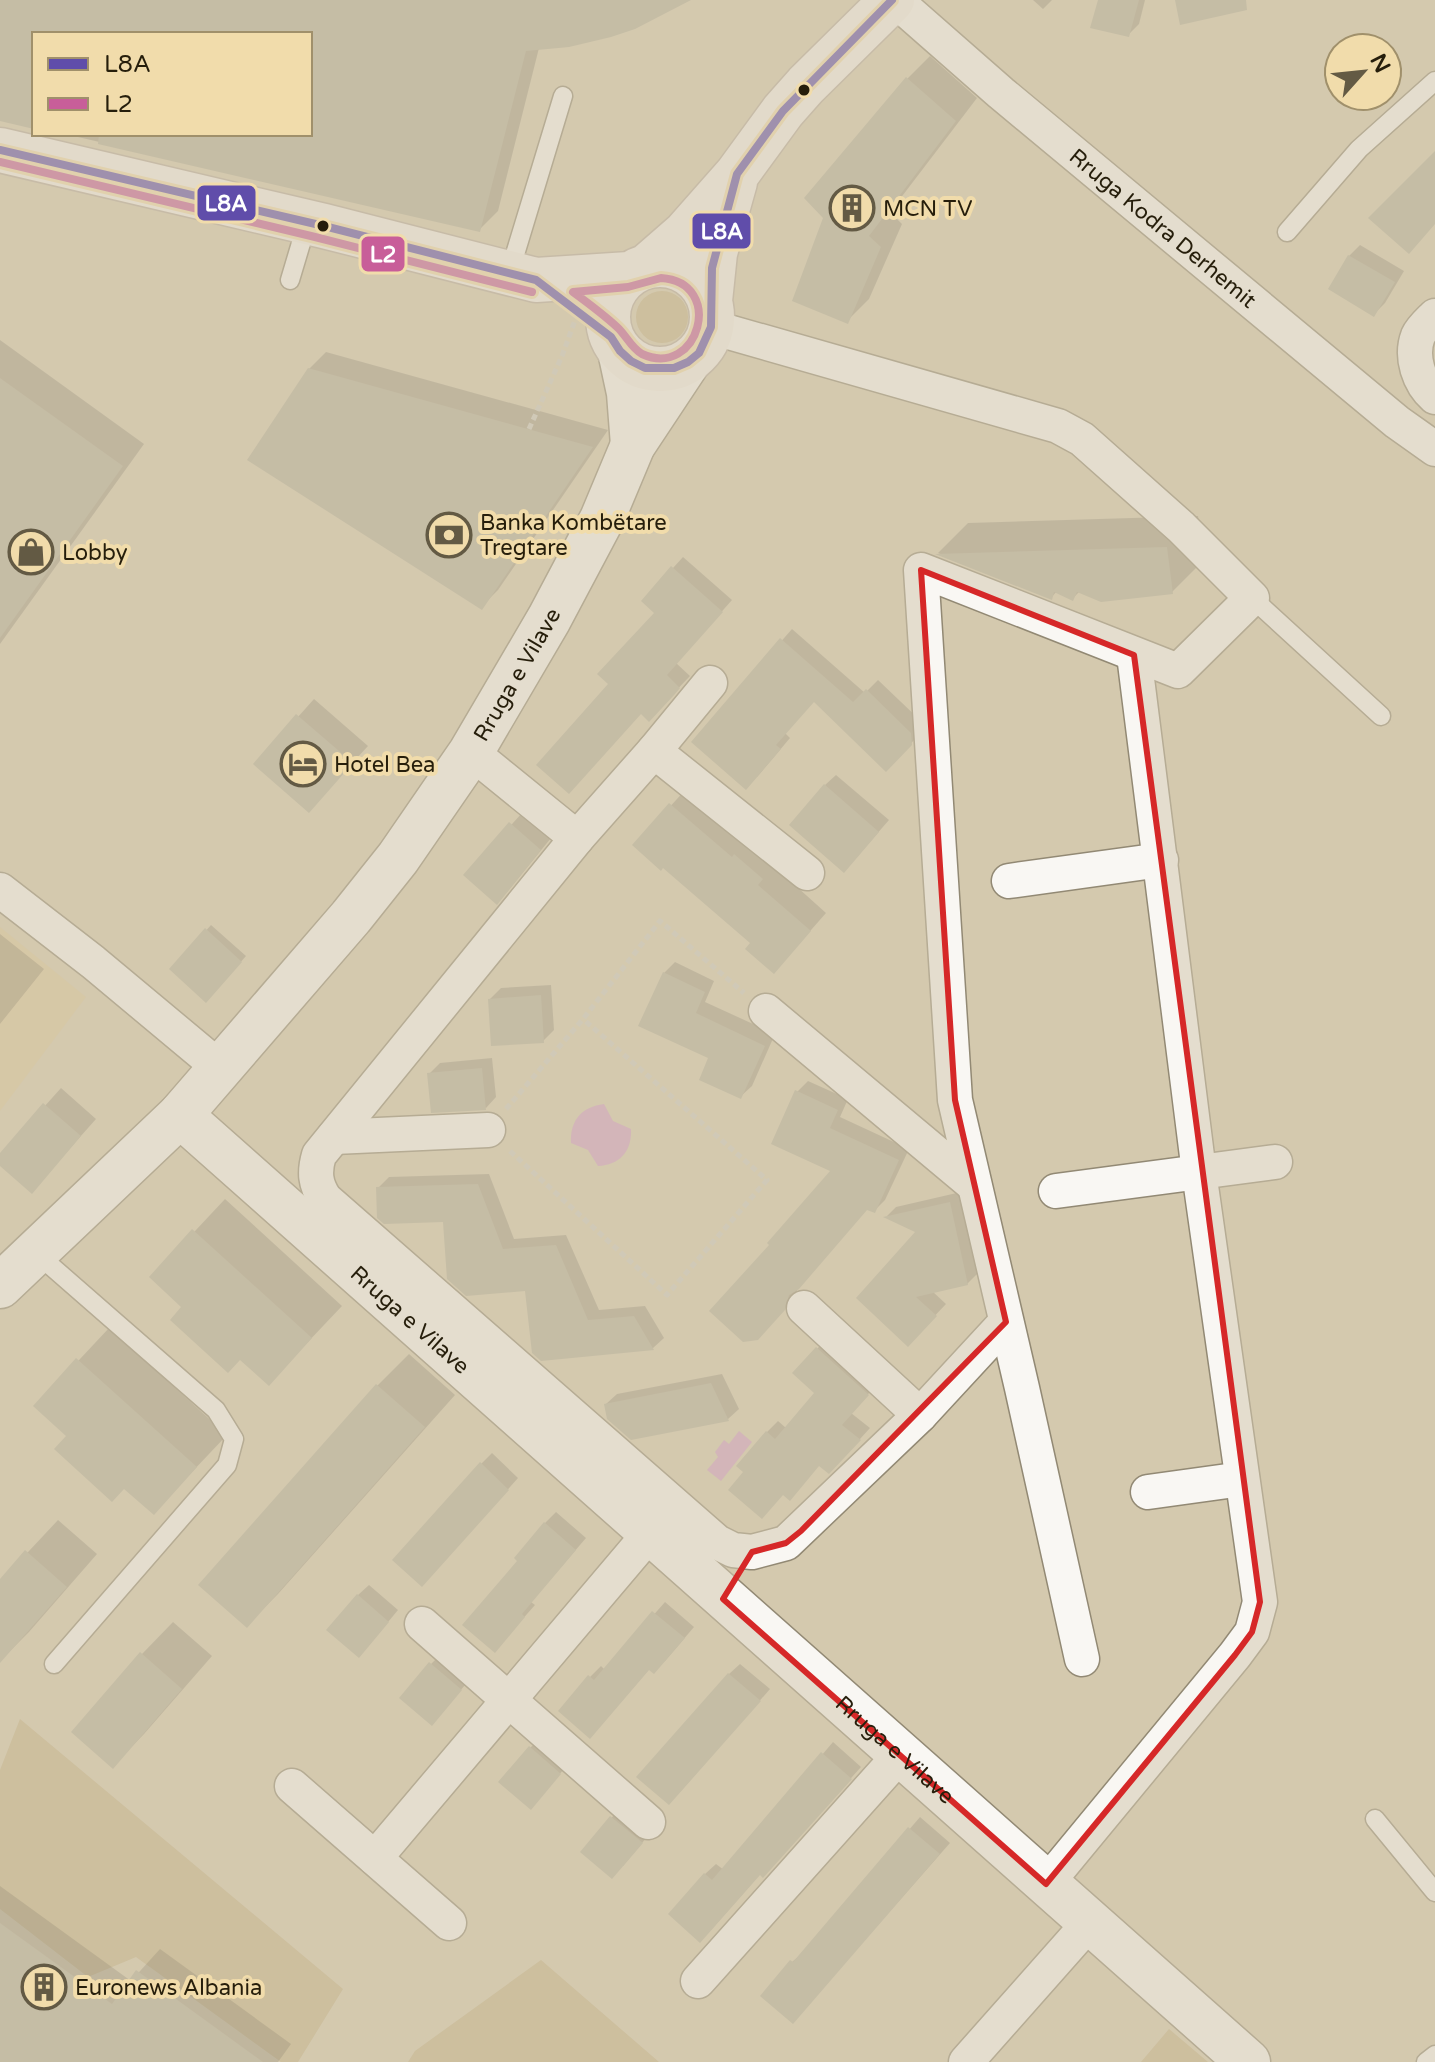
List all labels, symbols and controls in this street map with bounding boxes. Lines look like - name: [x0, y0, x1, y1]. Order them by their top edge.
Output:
- legend: [32, 32, 312, 136]
- north arrow: [1323, 32, 1403, 112]
- text: L8A: [104, 50, 151, 79]
- text: N: [1364, 50, 1396, 77]
- unlabelled marker: [796, 82, 812, 98]
- text: L2: [104, 90, 133, 119]
- street label: Rruga Kodra Derhemit: [1064, 143, 1261, 314]
- line badge: L8A: [196, 184, 257, 222]
- building icon: MCN TV: [828, 184, 876, 232]
- text: L8A: [205, 191, 247, 217]
- place label: MCN TV: [883, 196, 972, 222]
- line badge: L8A: [691, 212, 752, 250]
- unlabelled marker: [315, 218, 331, 234]
- text: L8A: [701, 219, 743, 245]
- line badge: L2: [360, 235, 406, 273]
- text: L2: [370, 242, 396, 268]
- place label: Banka Kombëtare Tregtare: [480, 510, 667, 561]
- bank icon: Banka Kombëtare Tregtare: [425, 511, 473, 559]
- shop icon: Lobby: [7, 528, 55, 576]
- place label: Lobby: [62, 540, 128, 566]
- street label: Rruga e Vilave: [468, 604, 566, 746]
- hotel icon: Hotel Bea: [279, 740, 327, 788]
- place label: Hotel Bea: [334, 752, 435, 778]
- street label: Rruga e Vilave: [345, 1261, 474, 1380]
- street label: Rruga e Vilave: [830, 1691, 959, 1809]
- building icon: Euronews Albania: [20, 1963, 68, 2011]
- place label: Euronews Albania: [75, 1975, 262, 2001]

